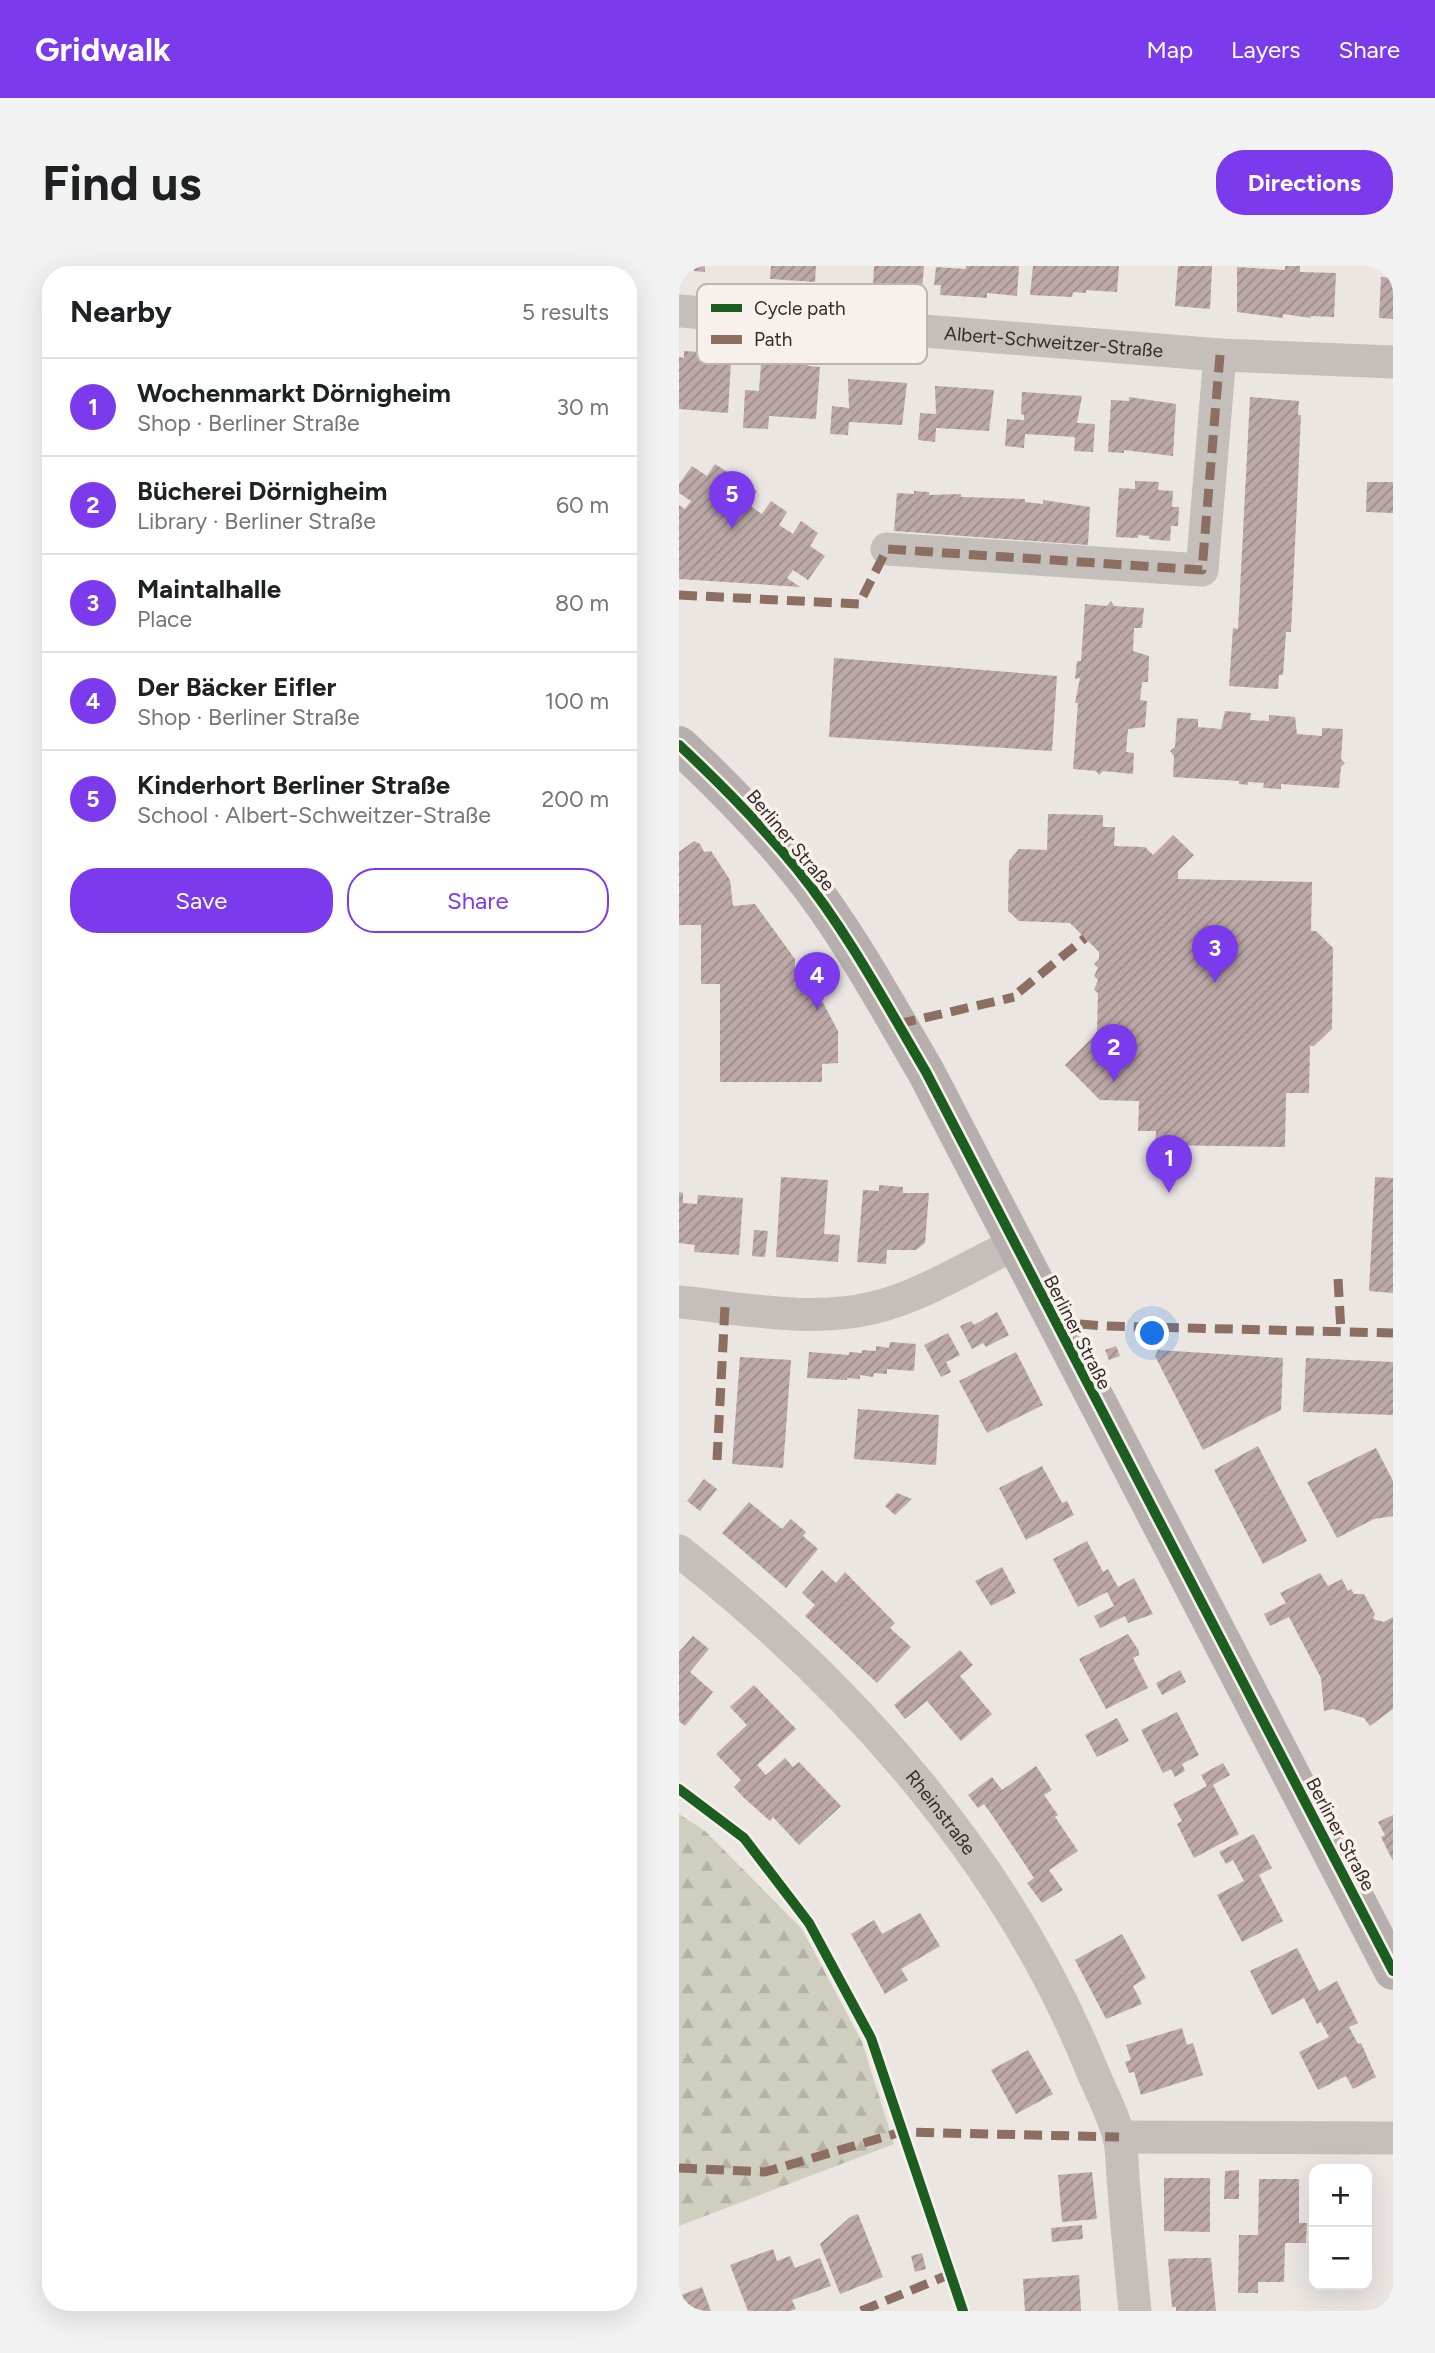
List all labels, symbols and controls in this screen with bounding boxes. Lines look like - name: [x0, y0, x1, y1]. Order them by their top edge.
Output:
- text: Gridwalk: [35, 30, 171, 69]
- text: Map: [1146, 35, 1193, 64]
- text: Layers: [1231, 35, 1300, 64]
- text: Share: [1338, 35, 1400, 64]
- button: Directions: [1216, 150, 1393, 215]
- text: Find us: [42, 153, 201, 212]
- legend: [697, 284, 927, 364]
- text: Nearby: [70, 293, 172, 330]
- text: Cycle path: [754, 297, 846, 320]
- text: 5 results: [522, 298, 609, 326]
- street label: Albert-Schweitzer-Straße: [943, 322, 1164, 362]
- text: Path: [754, 328, 792, 351]
- text: Wochenmarkt Dörnigheim: [137, 377, 451, 409]
- text: 1: [88, 393, 98, 421]
- text: 30 m: [556, 393, 609, 421]
- text: Shop · Berliner Straße: [137, 409, 360, 437]
- pin: 5: [709, 471, 755, 529]
- text: Bücherei Dörnigheim: [137, 475, 387, 507]
- text: 2: [86, 491, 100, 519]
- text: 60 m: [556, 491, 609, 519]
- text: Library · Berliner Straße: [137, 507, 376, 535]
- text: Maintalhalle: [137, 573, 281, 605]
- text: 3: [87, 589, 99, 617]
- text: 80 m: [555, 589, 609, 617]
- text: Place: [137, 605, 192, 633]
- text: Der Bäcker Eifler: [137, 671, 336, 703]
- text: 4: [86, 687, 100, 715]
- text: 100 m: [545, 687, 609, 715]
- text: Shop · Berliner Straße: [137, 703, 360, 731]
- text: Kinderhort Berliner Straße: [137, 769, 450, 801]
- text: 5: [86, 785, 100, 813]
- text: 200 m: [541, 785, 609, 813]
- street label: Berliner Straße: [742, 785, 840, 896]
- text: School · Albert-Schweitzer-Straße: [137, 801, 491, 829]
- button: Save: [70, 868, 333, 933]
- button: Share: [347, 868, 609, 933]
- pin: 3: [1192, 925, 1238, 983]
- pin: 4: [794, 952, 840, 1010]
- pin: 2: [1091, 1024, 1137, 1082]
- pin: 1: [1146, 1135, 1192, 1193]
- street label: Berliner Straße: [1039, 1271, 1116, 1393]
- your location: [1135, 1316, 1169, 1350]
- street label: Rheinstraße: [901, 1765, 981, 1859]
- street label: Berliner Straße: [1301, 1774, 1380, 1895]
- map controls: [1309, 2164, 1372, 2290]
- button: +: [1309, 2164, 1372, 2227]
- button: −: [1309, 2227, 1372, 2290]

